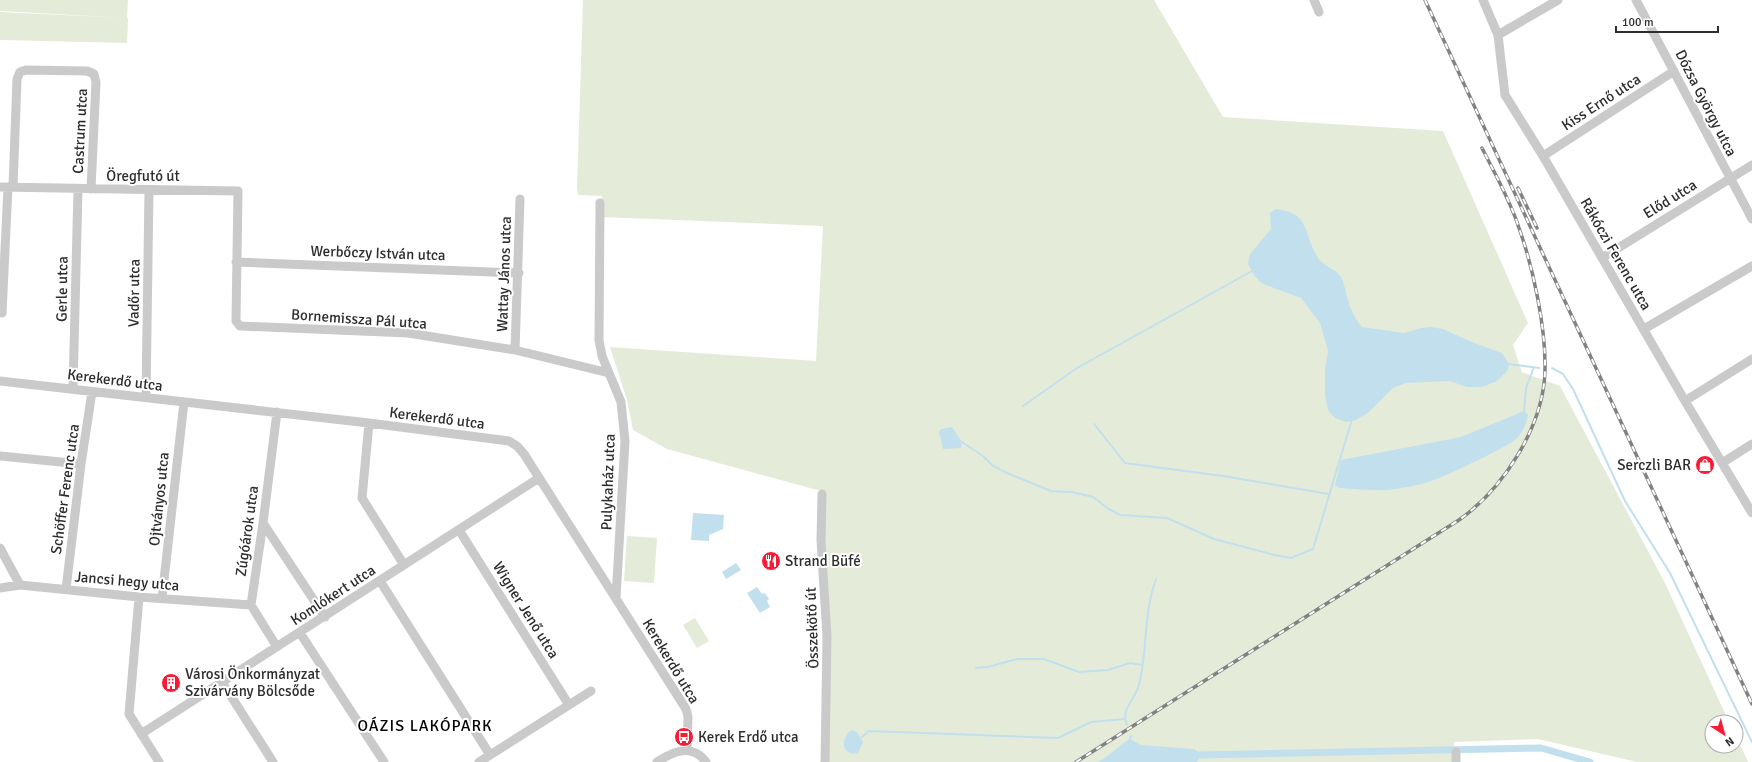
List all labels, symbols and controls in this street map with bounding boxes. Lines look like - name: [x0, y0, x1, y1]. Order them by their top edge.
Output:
- scale bar: [1616, 8, 1718, 34]
- text: 100 m: [1622, 15, 1654, 30]
- street label: Dózsa György utca: [1671, 47, 1741, 159]
- street label: Kiss Ernő utca: [1558, 70, 1644, 134]
- street label: Castrum utca: [69, 88, 91, 174]
- street label: Öregfutó út: [106, 167, 180, 185]
- street label: Előd utca: [1640, 176, 1700, 222]
- street label: Rákóczi Ferenc utca: [1576, 195, 1656, 313]
- street label: Wattay János utca: [493, 216, 515, 332]
- street label: Werbőczy István utca: [310, 242, 446, 264]
- street label: Gerle utca: [52, 256, 72, 322]
- street label: Vadőr utca: [124, 259, 144, 327]
- street label: Bornemissza Pál utca: [290, 305, 428, 333]
- street label: Kerekerdő utca: [66, 365, 164, 395]
- street label: Kerekerdő utca: [388, 403, 486, 433]
- street label: Schöffer Ferenc utca: [47, 423, 83, 555]
- street label: Pulykaház utca: [597, 433, 619, 531]
- street label: Ojtványos utca: [145, 451, 173, 547]
- shop icon: Serczli BAR: [1694, 454, 1716, 476]
- place label: Serczli BAR: [1617, 456, 1691, 474]
- street label: Zúgóárok utca: [232, 484, 262, 578]
- restaurant icon: Strand Büfé: [760, 550, 782, 572]
- place label: Strand Büfé: [785, 552, 861, 570]
- street label: Wigner Jenő utca: [489, 558, 563, 662]
- street label: Komlókert utca: [287, 561, 379, 629]
- street label: Jancsi hegy utca: [74, 567, 180, 595]
- street label: Összekötő út: [802, 587, 822, 669]
- street label: Kerekerdő utca: [639, 615, 703, 707]
- place label: Városi Önkormányzat Szivárvány Bölcsőde: [185, 665, 320, 700]
- building icon: Városi Önkormányzat Szivárvány Bölcsőde: [160, 672, 182, 694]
- north arrow: [1704, 714, 1744, 754]
- district label: OÁZIS LAKÓPARK: [357, 716, 493, 736]
- bus stop icon: Kerek Erdő utca: [673, 726, 695, 748]
- place label: Kerek Erdő utca: [698, 728, 799, 746]
- text: N: [1723, 734, 1737, 749]

